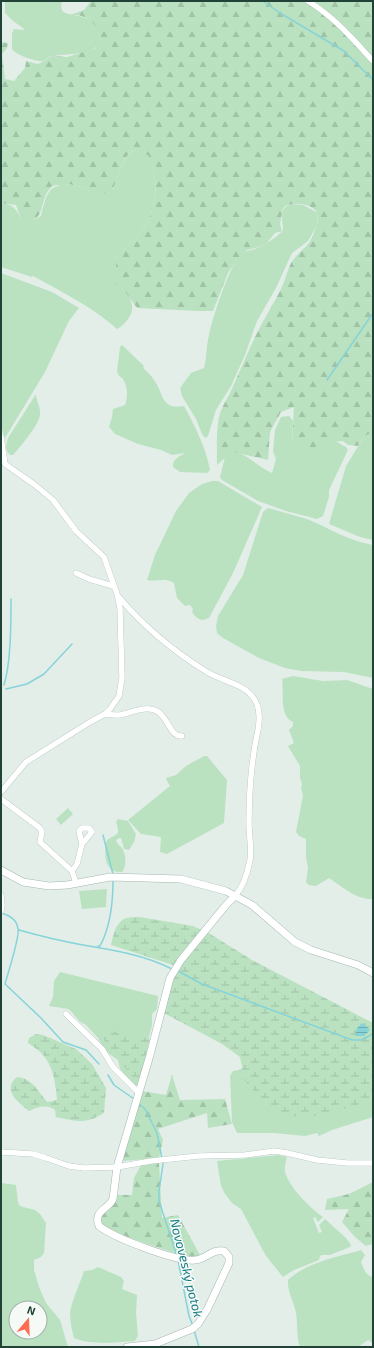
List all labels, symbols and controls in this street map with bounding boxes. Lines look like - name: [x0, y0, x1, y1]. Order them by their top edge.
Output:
- water label: Novoveský potok: [167, 1217, 207, 1319]
- north arrow: [8, 1300, 48, 1340]
- text: N: [26, 1303, 37, 1318]

